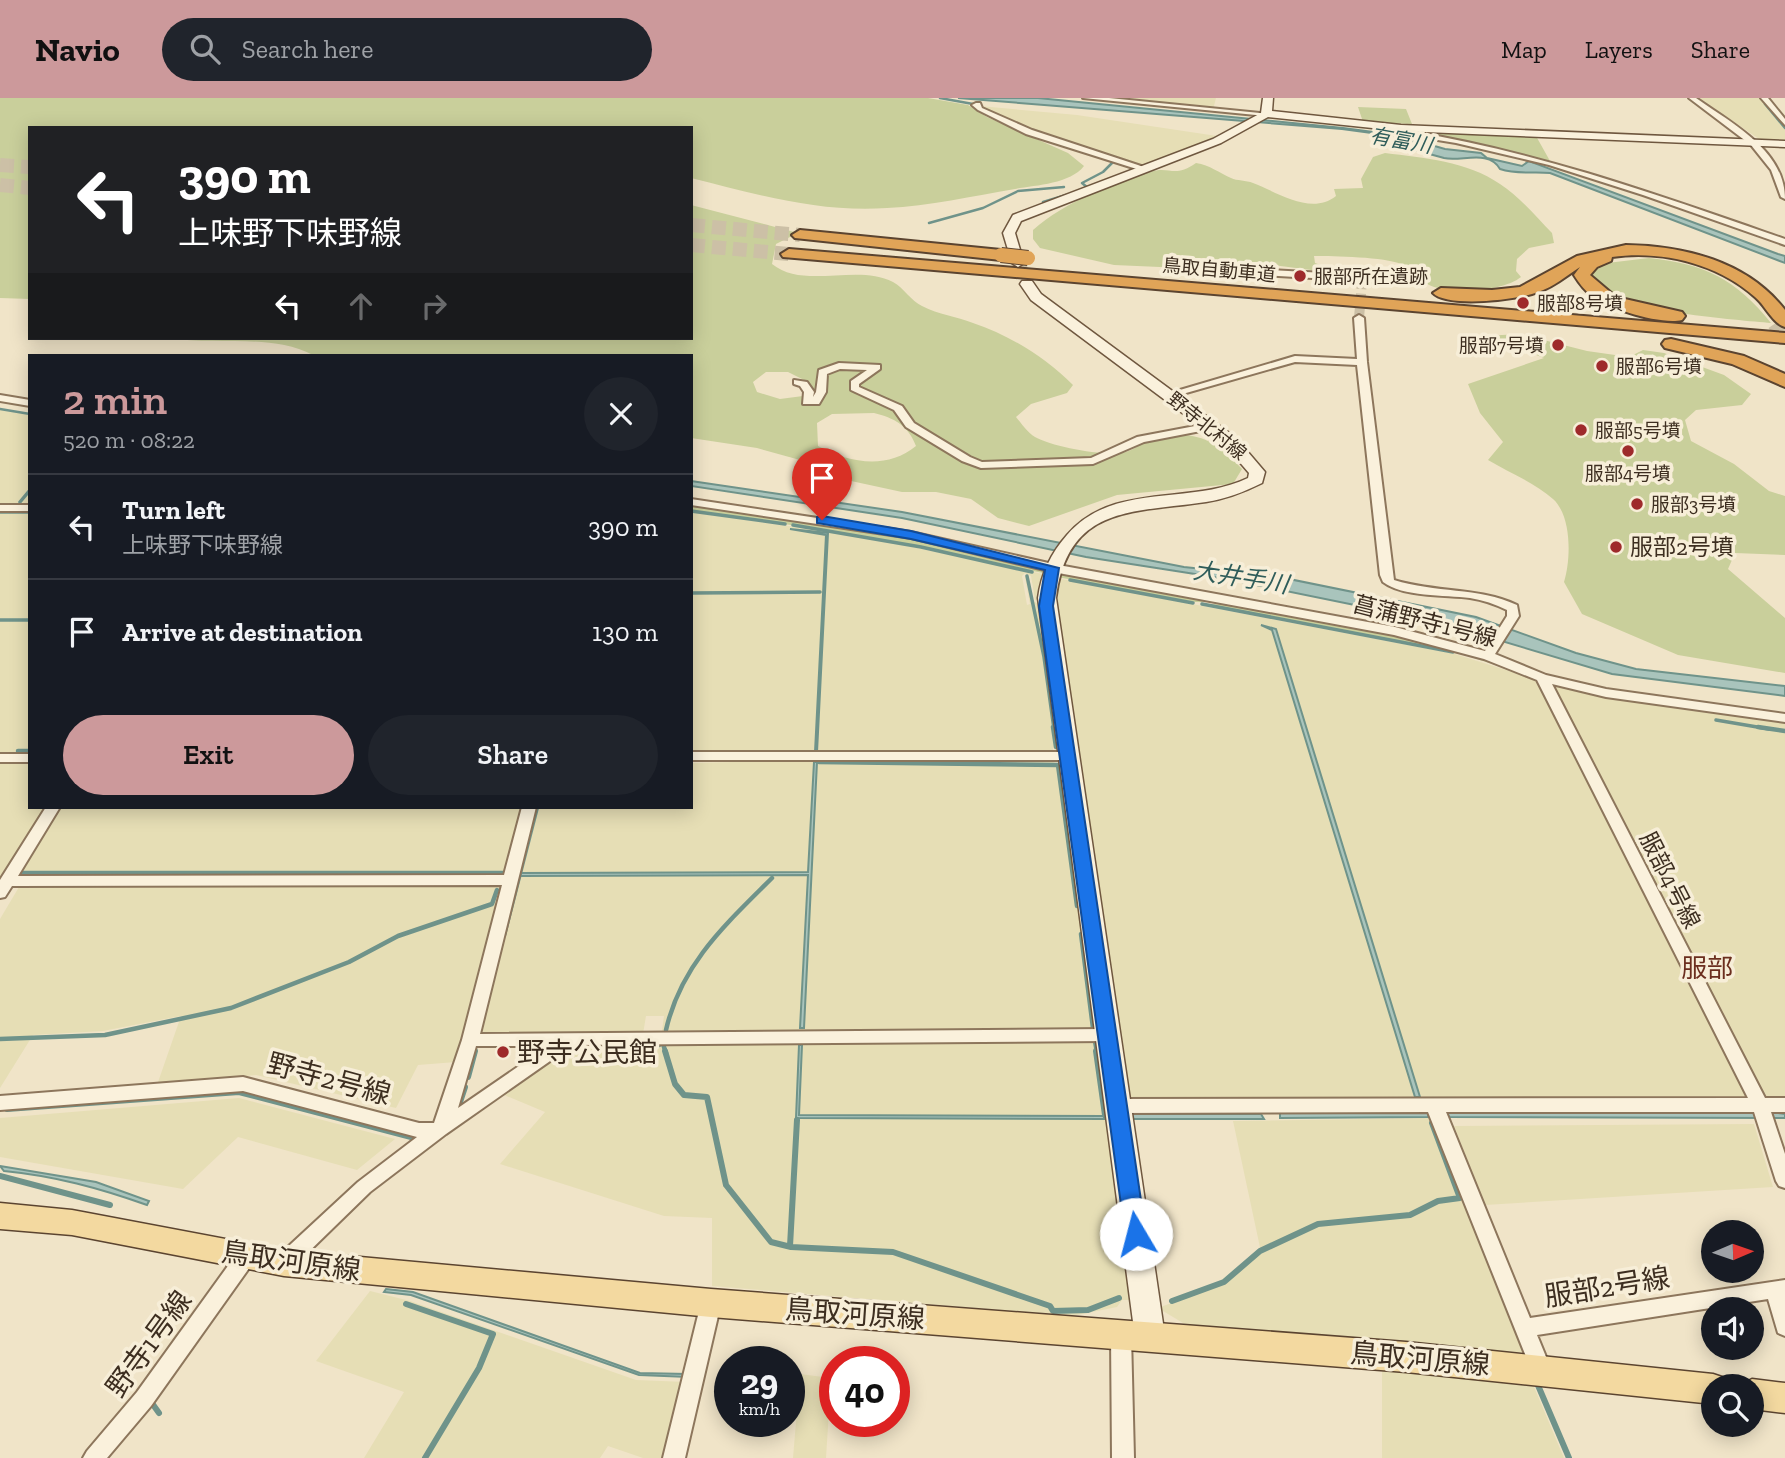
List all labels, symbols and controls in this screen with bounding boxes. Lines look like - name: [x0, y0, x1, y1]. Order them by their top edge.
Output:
- search box: [162, 18, 652, 81]
- text: Navio: [35, 30, 120, 69]
- icon: search: [186, 30, 224, 68]
- text: Search here: [242, 33, 374, 65]
- text: Map: [1501, 35, 1547, 64]
- text: Layers: [1585, 35, 1653, 64]
- text: Share: [1691, 35, 1750, 64]
- water label: 有富川: [1368, 122, 1436, 158]
- text: 390 m: [178, 147, 311, 206]
- icon: left: [63, 154, 154, 245]
- text: 上味野下味野線: [178, 214, 402, 252]
- street label: 鳥取自動車道: [1161, 254, 1277, 286]
- place label: 服部所在遺跡: [1314, 265, 1428, 288]
- marker: 服部所在遺跡: [1292, 268, 1308, 284]
- icon: left: [269, 287, 307, 325]
- icon: ahead: [342, 287, 380, 325]
- icon: right: [415, 287, 453, 325]
- place label: 服部8号墳: [1537, 292, 1623, 315]
- marker: 服部8号墳: [1515, 295, 1531, 311]
- place label: 服部7号墳: [1459, 334, 1544, 357]
- marker: 服部7号墳: [1550, 337, 1566, 353]
- place label: 服部6号墳: [1616, 355, 1702, 378]
- marker: 服部6号墳: [1594, 358, 1610, 374]
- text: 2 min: [63, 374, 167, 425]
- button: close: [584, 377, 658, 451]
- street label: 野寺北村線: [1163, 387, 1251, 465]
- place label: 服部5号墳: [1595, 419, 1681, 442]
- marker: 服部5号墳: [1573, 422, 1589, 438]
- text: 520 m · 08:22: [63, 426, 195, 454]
- marker: 服部4号墳: [1620, 443, 1636, 459]
- pin: [792, 448, 852, 520]
- icon: arrive: [803, 459, 841, 497]
- place label: 服部4号墳: [1585, 462, 1671, 485]
- place label: 服部3号墳: [1651, 493, 1736, 516]
- text: Turn left: [122, 494, 225, 526]
- marker: 服部3号墳: [1629, 496, 1645, 512]
- icon: left: [63, 508, 101, 546]
- text: 390 m: [588, 511, 658, 543]
- text: 上味野下味野線: [122, 531, 283, 559]
- place label: 服部2号墳: [1630, 533, 1734, 561]
- marker: 服部2号墳: [1608, 539, 1624, 555]
- water label: 大井手川: [1191, 555, 1294, 599]
- street label: 菖蒲野寺1号線: [1350, 590, 1500, 652]
- icon: arrive: [63, 613, 101, 651]
- text: Arrive at destination: [122, 616, 362, 648]
- text: 130 m: [592, 616, 658, 648]
- button: Exit: [63, 715, 354, 795]
- button: Share: [368, 715, 658, 795]
- street label: 服部4号線: [1634, 827, 1706, 933]
- district label: 服部: [1681, 952, 1733, 984]
- place label: 野寺公民館: [517, 1036, 657, 1069]
- marker: 野寺公民館: [495, 1044, 511, 1060]
- street label: 野寺2号線: [264, 1047, 394, 1111]
- position arrow: [1099, 1197, 1173, 1271]
- north arrow: [1701, 1220, 1764, 1283]
- map controls: [1701, 1220, 1764, 1437]
- street label: 鳥取河原線: [219, 1235, 363, 1287]
- street label: 服部2号線: [1542, 1261, 1672, 1313]
- street label: 野寺1号線: [100, 1285, 198, 1403]
- street label: 鳥取河原線: [784, 1293, 926, 1335]
- button: sound: [1701, 1297, 1764, 1360]
- street label: 鳥取河原線: [1349, 1336, 1491, 1382]
- speed limit sign: 40: [819, 1346, 910, 1437]
- text: 29: [741, 1361, 778, 1403]
- button: search: [1701, 1374, 1764, 1437]
- text: km/h: [739, 1398, 780, 1420]

